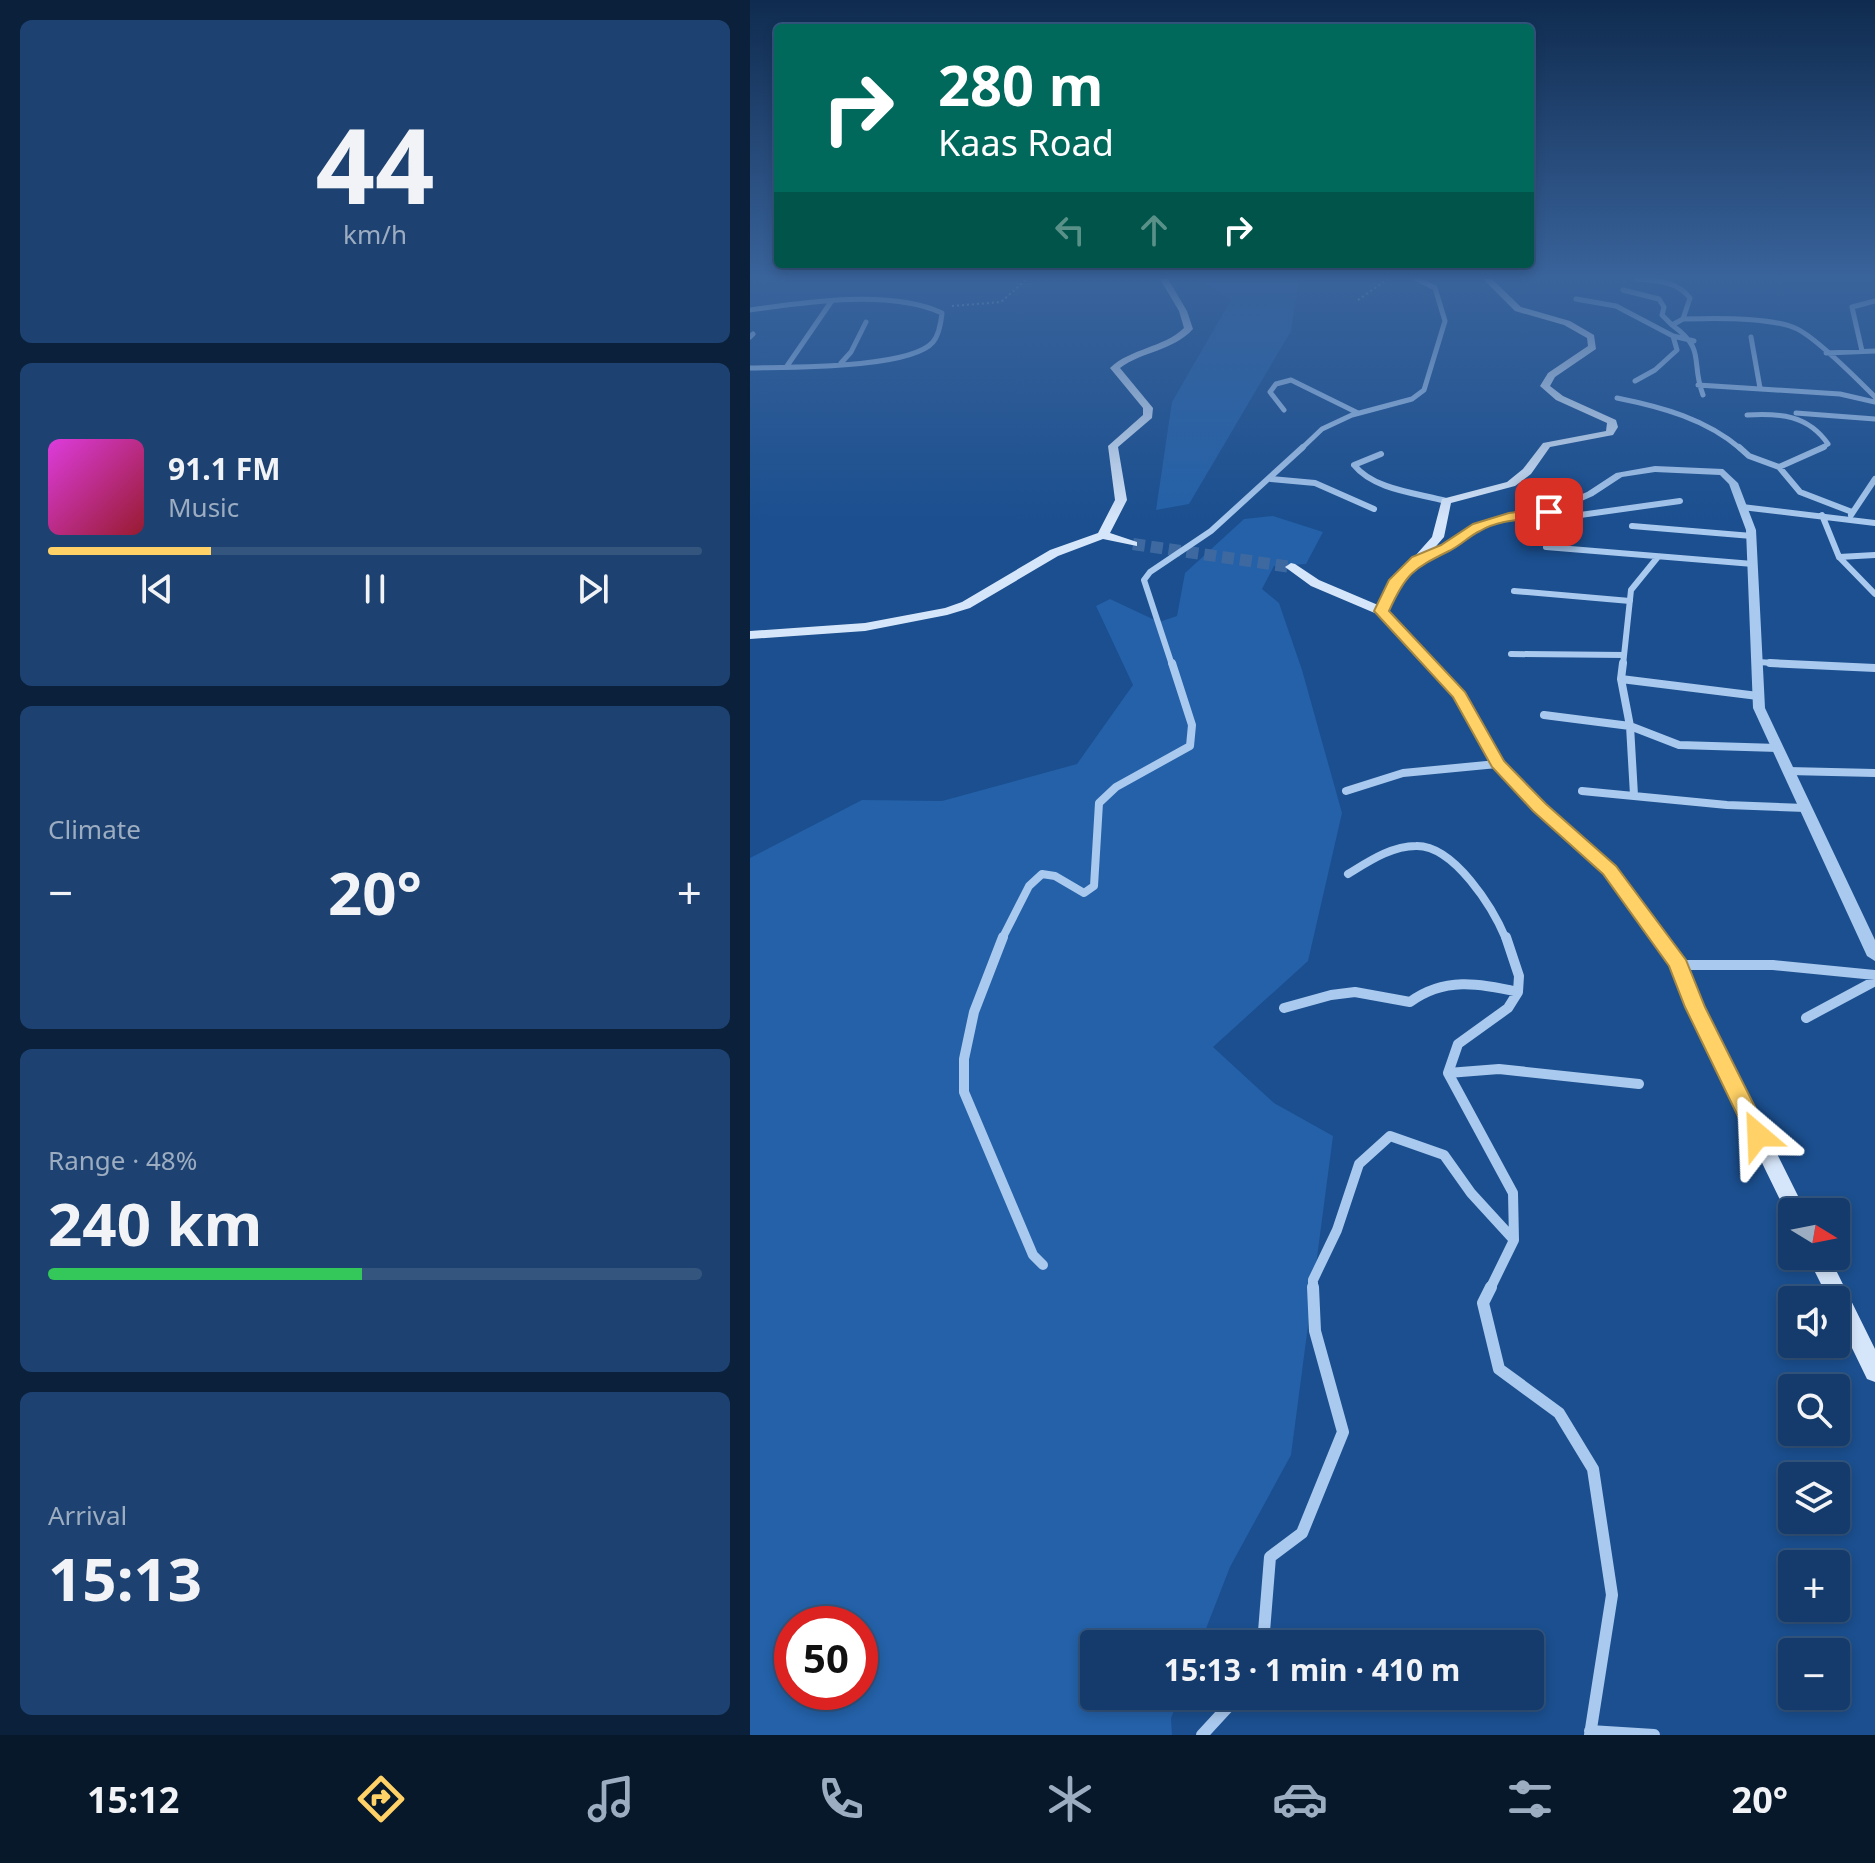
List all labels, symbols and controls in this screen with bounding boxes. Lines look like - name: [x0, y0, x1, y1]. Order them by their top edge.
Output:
- text: 280 m: [938, 46, 1103, 122]
- icon: right: [806, 56, 910, 160]
- text: 44: [316, 93, 434, 234]
- text: Kaas Road: [938, 118, 1114, 167]
- icon: left: [1048, 208, 1092, 252]
- icon: ahead: [1132, 208, 1176, 252]
- icon: right: [1216, 208, 1260, 252]
- text: km/h: [343, 216, 407, 252]
- text: 91.1 FM: [168, 448, 280, 489]
- pin: [1515, 478, 1583, 546]
- text: Music: [168, 489, 239, 525]
- icon: arrive: [1527, 490, 1571, 534]
- icon: previous: [135, 567, 179, 611]
- icon: pause: [353, 567, 397, 611]
- icon: next: [571, 567, 615, 611]
- text: Climate: [48, 811, 141, 847]
- text: 20°: [328, 851, 422, 933]
- text: −: [48, 862, 73, 922]
- text: +: [677, 862, 702, 922]
- position arrow: [1716, 1093, 1800, 1177]
- text: Range · 48%: [48, 1142, 197, 1178]
- text: 240 km: [48, 1182, 262, 1264]
- north arrow: [1778, 1198, 1850, 1270]
- map controls: [1778, 1198, 1850, 1710]
- button: sound: [1778, 1286, 1850, 1358]
- button: search: [1778, 1374, 1850, 1446]
- button: layers: [1778, 1462, 1850, 1534]
- text: Arrival: [48, 1497, 127, 1533]
- text: 15:13: [48, 1537, 202, 1619]
- button: +: [1778, 1550, 1850, 1622]
- speed limit sign: 50: [774, 1606, 878, 1710]
- button: −: [1778, 1638, 1850, 1710]
- text: 15:13 · 1 min · 410 m: [1164, 1649, 1460, 1690]
- icon: directions: [353, 1771, 409, 1827]
- icon: music: [583, 1771, 639, 1827]
- icon: phone: [813, 1771, 869, 1827]
- icon: climate: [1042, 1771, 1098, 1827]
- icon: car: [1272, 1771, 1328, 1827]
- icon: filters: [1502, 1771, 1558, 1827]
- text: 15:12: [87, 1775, 179, 1824]
- text: 20°: [1732, 1775, 1788, 1824]

